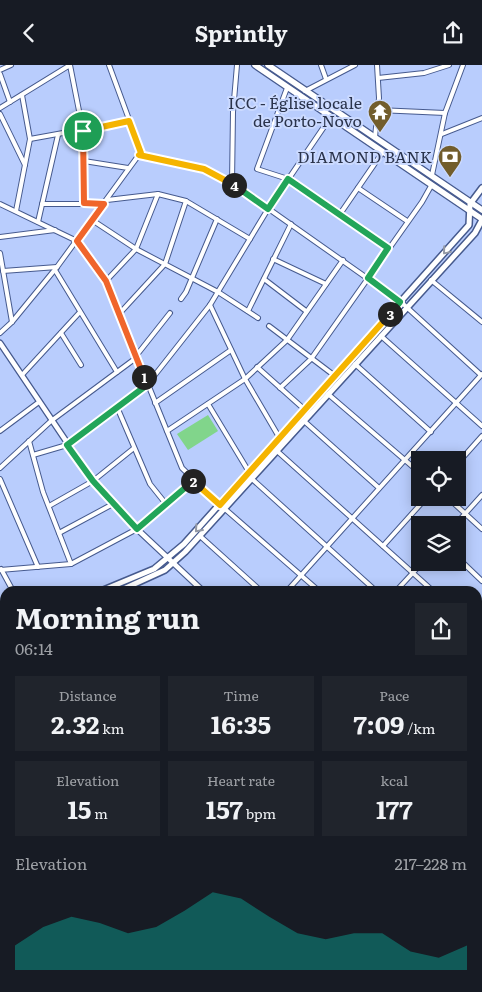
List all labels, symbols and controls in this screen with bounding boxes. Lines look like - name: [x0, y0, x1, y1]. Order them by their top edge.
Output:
- text: Sprintly: [195, 16, 287, 49]
- icon: back: [15, 19, 43, 47]
- icon: share: [439, 19, 467, 47]
- place label: ICC - Église locale de Porto-Novo: [228, 90, 362, 132]
- temple icon: ICC - Église locale de Porto-Novo: [367, 99, 393, 133]
- pin: [62, 110, 104, 152]
- icon: arrive: [69, 117, 97, 145]
- place label: DIAMOND BANK: [297, 144, 432, 168]
- bank icon: DIAMOND BANK: [437, 144, 463, 178]
- pin: 4: [222, 173, 246, 197]
- text: 4: [230, 175, 239, 195]
- one-way arrow: [443, 246, 452, 255]
- pin: 3: [378, 301, 402, 327]
- text: 3: [387, 304, 394, 324]
- pin: 1: [132, 365, 156, 389]
- text: 1: [142, 367, 147, 387]
- map controls: [411, 451, 466, 571]
- button: locate: [411, 451, 466, 506]
- pin: 2: [180, 469, 206, 493]
- text: 2: [190, 471, 197, 491]
- button: layers: [411, 516, 466, 571]
- one-way arrow: [195, 523, 204, 532]
- text: Morning run: [15, 596, 200, 638]
- button: share: [415, 603, 467, 655]
- text: 06:14: [15, 636, 53, 660]
- text: Distance: [59, 685, 117, 705]
- text: Time: [223, 685, 259, 705]
- text: Pace: [379, 685, 409, 705]
- text: 2.32: [51, 705, 100, 742]
- text: 16:35: [211, 705, 271, 742]
- text: 7:09: [353, 705, 405, 742]
- text: km: [100, 718, 124, 738]
- text: /km: [405, 718, 435, 738]
- text: Elevation: [56, 770, 119, 790]
- text: Heart rate: [207, 770, 275, 790]
- text: kcal: [381, 770, 408, 790]
- text: 15: [67, 790, 91, 827]
- text: 157: [206, 790, 243, 827]
- text: 177: [376, 790, 413, 827]
- text: m: [91, 803, 108, 823]
- text: bpm: [243, 803, 276, 823]
- text: Elevation: [15, 851, 87, 875]
- text: 217–228 m: [395, 851, 467, 875]

